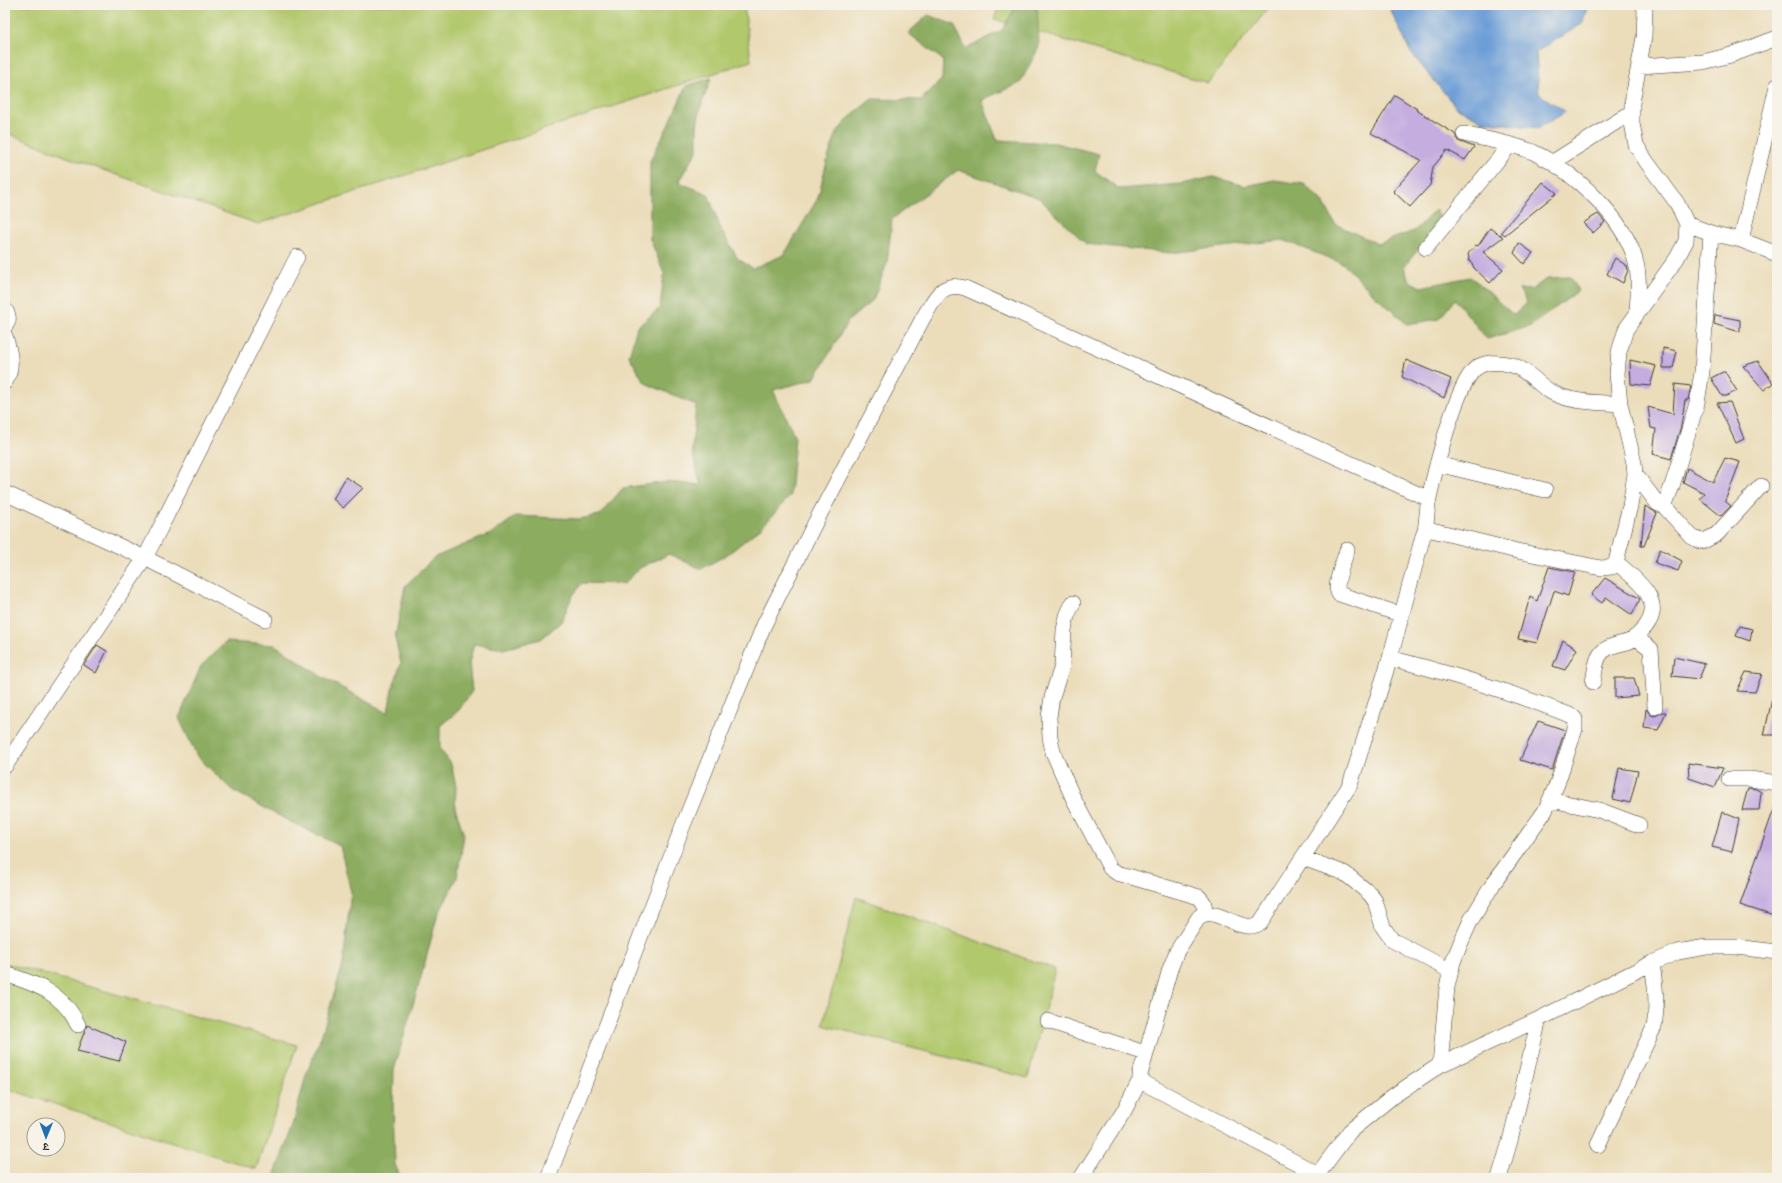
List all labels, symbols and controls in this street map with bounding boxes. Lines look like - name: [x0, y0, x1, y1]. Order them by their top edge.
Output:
- north arrow: [26, 1117, 66, 1157]
- text: उ: [42, 1138, 50, 1154]

